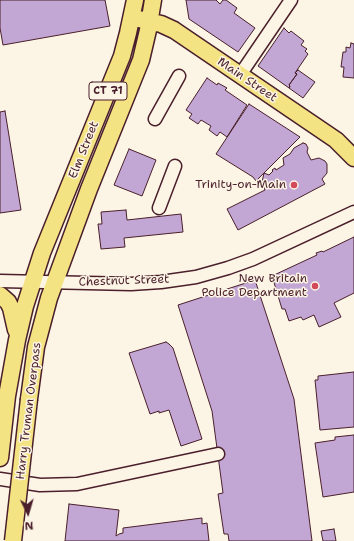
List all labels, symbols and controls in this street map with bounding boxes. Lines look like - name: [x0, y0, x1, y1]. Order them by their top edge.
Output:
- street label: Main Street: [214, 55, 280, 105]
- road number: CT 71: [89, 82, 127, 100]
- street label: Elm Street: [66, 119, 102, 181]
- place label: Trinity-on-Main: [195, 178, 286, 192]
- marker: Trinity-on-Main: [289, 180, 299, 190]
- street label: Chestnut Street: [78, 272, 170, 290]
- place label: New Britain Police Department: [201, 272, 307, 300]
- marker: New Britain Police Department: [310, 281, 320, 291]
- street label: Harry Truman Overpass: [13, 342, 45, 480]
- north arrow: [8, 493, 48, 533]
- text: N: [24, 518, 34, 533]

